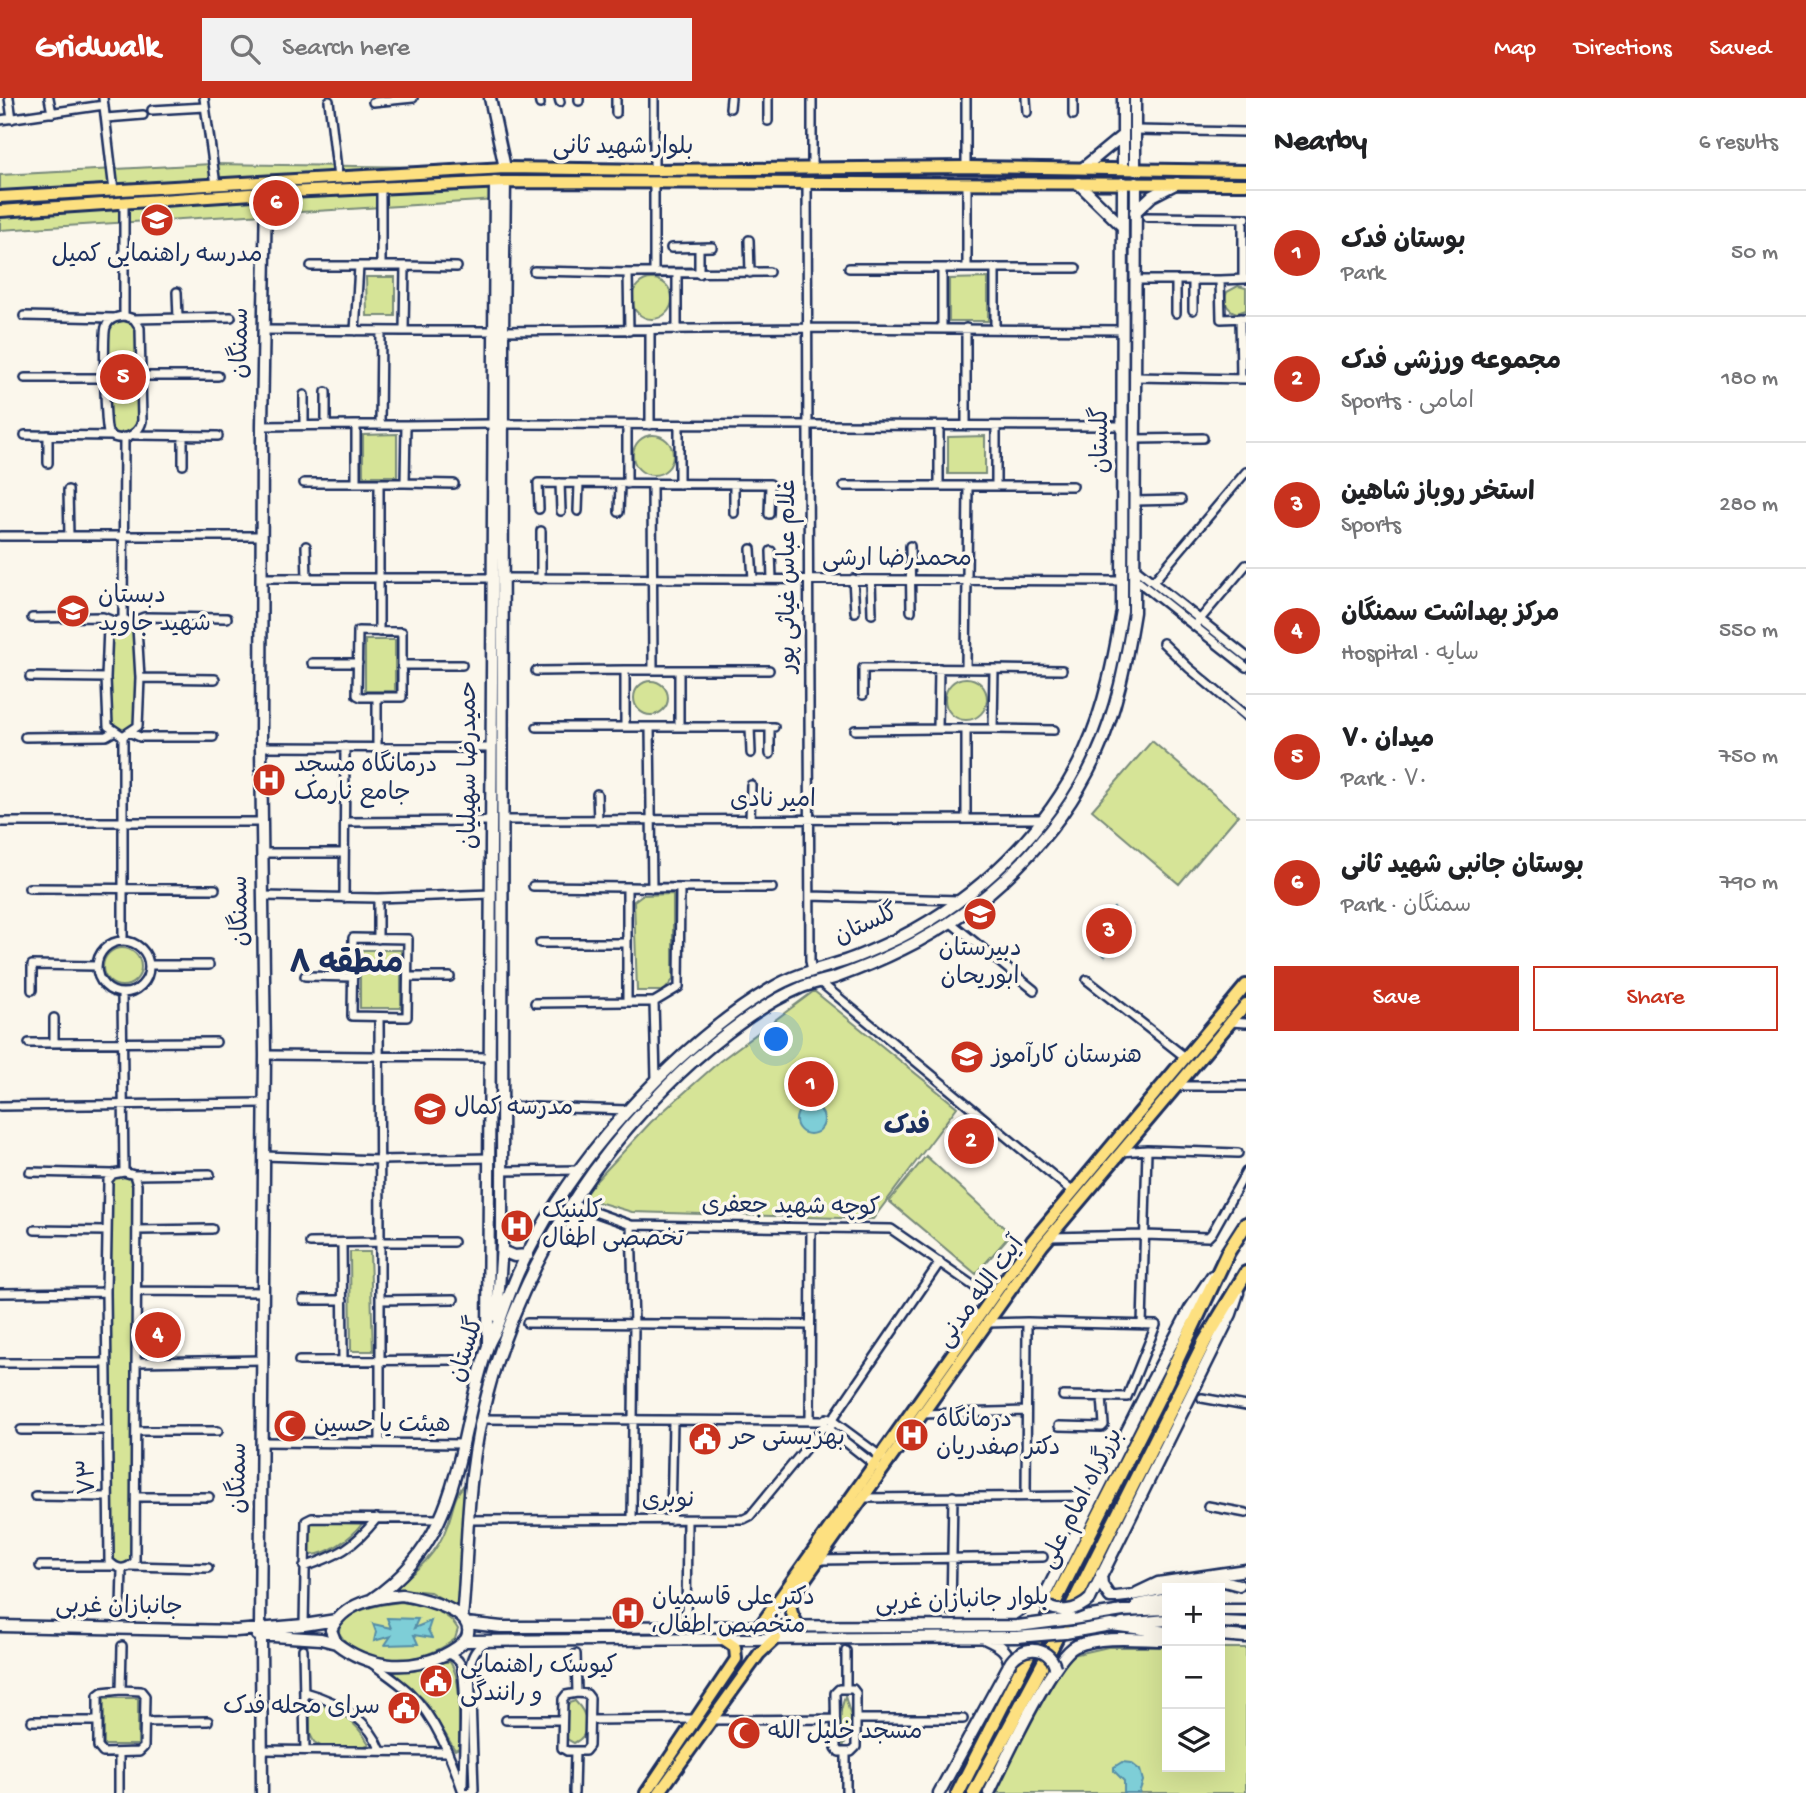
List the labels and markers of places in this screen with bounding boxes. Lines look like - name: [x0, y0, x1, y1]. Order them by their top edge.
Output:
- pin: 6: [253, 177, 299, 229]
- school or university icon: مدرسه راهنمایی کمیل: [138, 201, 176, 239]
- place label: مدرسه راهنمایی کمیل: [51, 242, 263, 271]
- pin: 5: [100, 351, 146, 403]
- place label: دبستان شهید جاوید: [98, 583, 211, 640]
- school or university icon: دبستان شهید جاوید: [54, 592, 92, 630]
- place label: درمانگاه مسجد جامع نارمک: [294, 749, 437, 809]
- hospital icon: درمانگاه مسجد جامع نارمک: [250, 761, 288, 799]
- school or university icon: دبیرستان ابوریحان: [961, 895, 999, 933]
- pin: 3: [1086, 905, 1132, 957]
- place label: دبیرستان ابوریحان: [938, 936, 1022, 993]
- school or university icon: هنرستان کارآموز: [948, 1038, 986, 1076]
- place label: هنرستان کارآموز: [990, 1041, 1142, 1072]
- pin: 1: [788, 1058, 834, 1110]
- school or university icon: مدرسه کمال: [411, 1090, 449, 1128]
- place label: مدرسه کمال: [454, 1095, 574, 1124]
- pin: 2: [948, 1115, 994, 1167]
- place label: کلینیک تخصصی اطفال: [542, 1198, 685, 1255]
- hospital icon: کلینیک تخصصی اطفال: [498, 1207, 536, 1245]
- pin: 4: [135, 1309, 181, 1361]
- place label: درمانگاه دکتر صفدریان: [936, 1404, 1060, 1464]
- mosque icon: هیئت یا حسین: [271, 1407, 309, 1445]
- place label: هیئت یا حسین: [314, 1412, 451, 1441]
- hospital icon: درمانگاه دکتر صفدریان: [893, 1416, 931, 1454]
- public building icon: بهزیستی حر: [686, 1420, 724, 1458]
- place label: بهزیستی حر: [728, 1425, 845, 1454]
- place label: دکتر علی قاسمیان ،متخصص اطفال: [652, 1585, 815, 1642]
- hospital icon: دکتر علی قاسمیان ،متخصص اطفال: [609, 1594, 647, 1632]
- place label: کیوسک راهنمایی و رانندگی: [460, 1653, 618, 1710]
- public building icon: کیوسک راهنمایی و رانندگی: [417, 1662, 455, 1700]
- public building icon: سرای محله فدک: [385, 1689, 423, 1727]
- place label: سرای محله فدک: [223, 1694, 380, 1723]
- mosque icon: مسجد خلیل الله: [725, 1714, 763, 1752]
- place label: مسجد خلیل الله: [768, 1719, 922, 1748]

